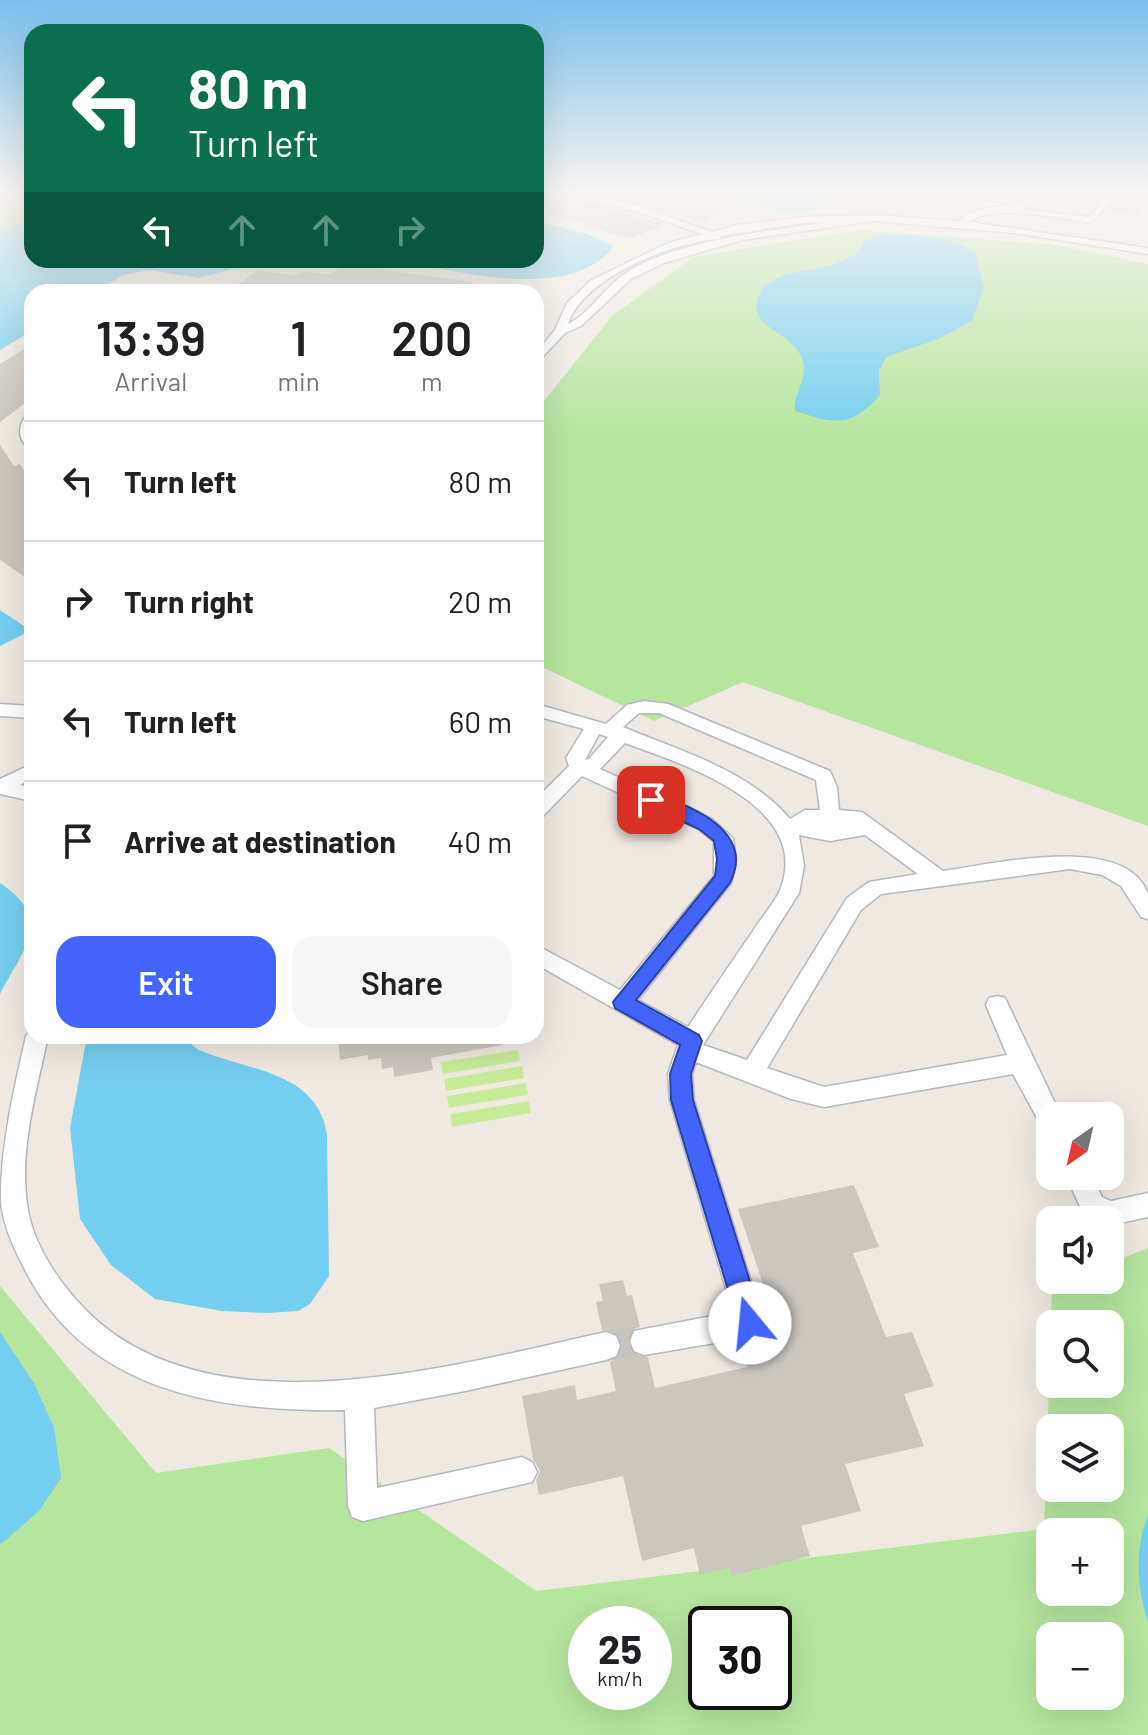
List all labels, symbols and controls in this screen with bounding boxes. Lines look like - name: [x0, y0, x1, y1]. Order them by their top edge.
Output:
- text: 80 m: [188, 53, 308, 120]
- icon: left: [56, 56, 160, 160]
- text: Turn left: [188, 121, 319, 164]
- icon: left: [136, 208, 180, 252]
- icon: ahead: [220, 208, 264, 252]
- icon: ahead: [304, 208, 348, 252]
- icon: right: [388, 208, 432, 252]
- text: 13:39: [96, 308, 206, 366]
- text: 1: [290, 308, 307, 366]
- text: 200: [391, 308, 472, 366]
- text: Arrival: [114, 365, 187, 396]
- text: min: [278, 365, 320, 396]
- text: m: [421, 365, 443, 396]
- icon: left: [56, 459, 100, 503]
- text: Turn left: [124, 463, 237, 499]
- text: 80 m: [449, 463, 512, 499]
- icon: right: [56, 579, 100, 623]
- text: Turn right: [124, 583, 254, 619]
- text: 20 m: [448, 583, 512, 619]
- icon: left: [56, 699, 100, 743]
- text: Turn left: [124, 703, 237, 739]
- text: 60 m: [449, 703, 512, 739]
- pin: [617, 766, 685, 834]
- icon: arrive: [629, 778, 673, 822]
- icon: arrive: [56, 819, 100, 863]
- text: Arrive at destination: [124, 823, 396, 859]
- text: 40 m: [448, 823, 512, 859]
- button: Exit: [56, 936, 276, 1028]
- button: Share: [292, 936, 512, 1028]
- north arrow: [1036, 1102, 1124, 1190]
- map controls: [1036, 1102, 1124, 1710]
- button: sound: [1036, 1206, 1124, 1294]
- position arrow: [708, 1281, 792, 1365]
- button: search: [1036, 1310, 1124, 1398]
- button: layers: [1036, 1414, 1124, 1502]
- button: +: [1036, 1518, 1124, 1606]
- speed limit sign: 30: [688, 1606, 792, 1710]
- button: −: [1036, 1622, 1124, 1710]
- text: 25: [598, 1624, 642, 1672]
- text: km/h: [597, 1666, 643, 1690]

